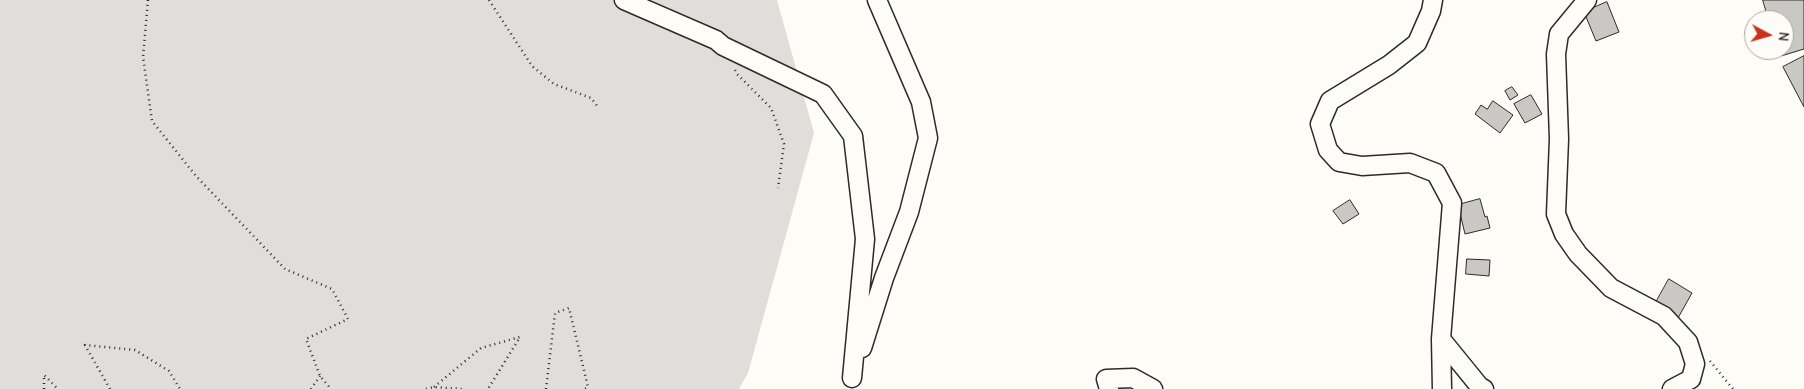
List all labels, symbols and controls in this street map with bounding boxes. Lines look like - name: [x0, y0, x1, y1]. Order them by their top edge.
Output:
- north arrow: [1744, 10, 1794, 60]
- text: N: [1774, 31, 1792, 42]

